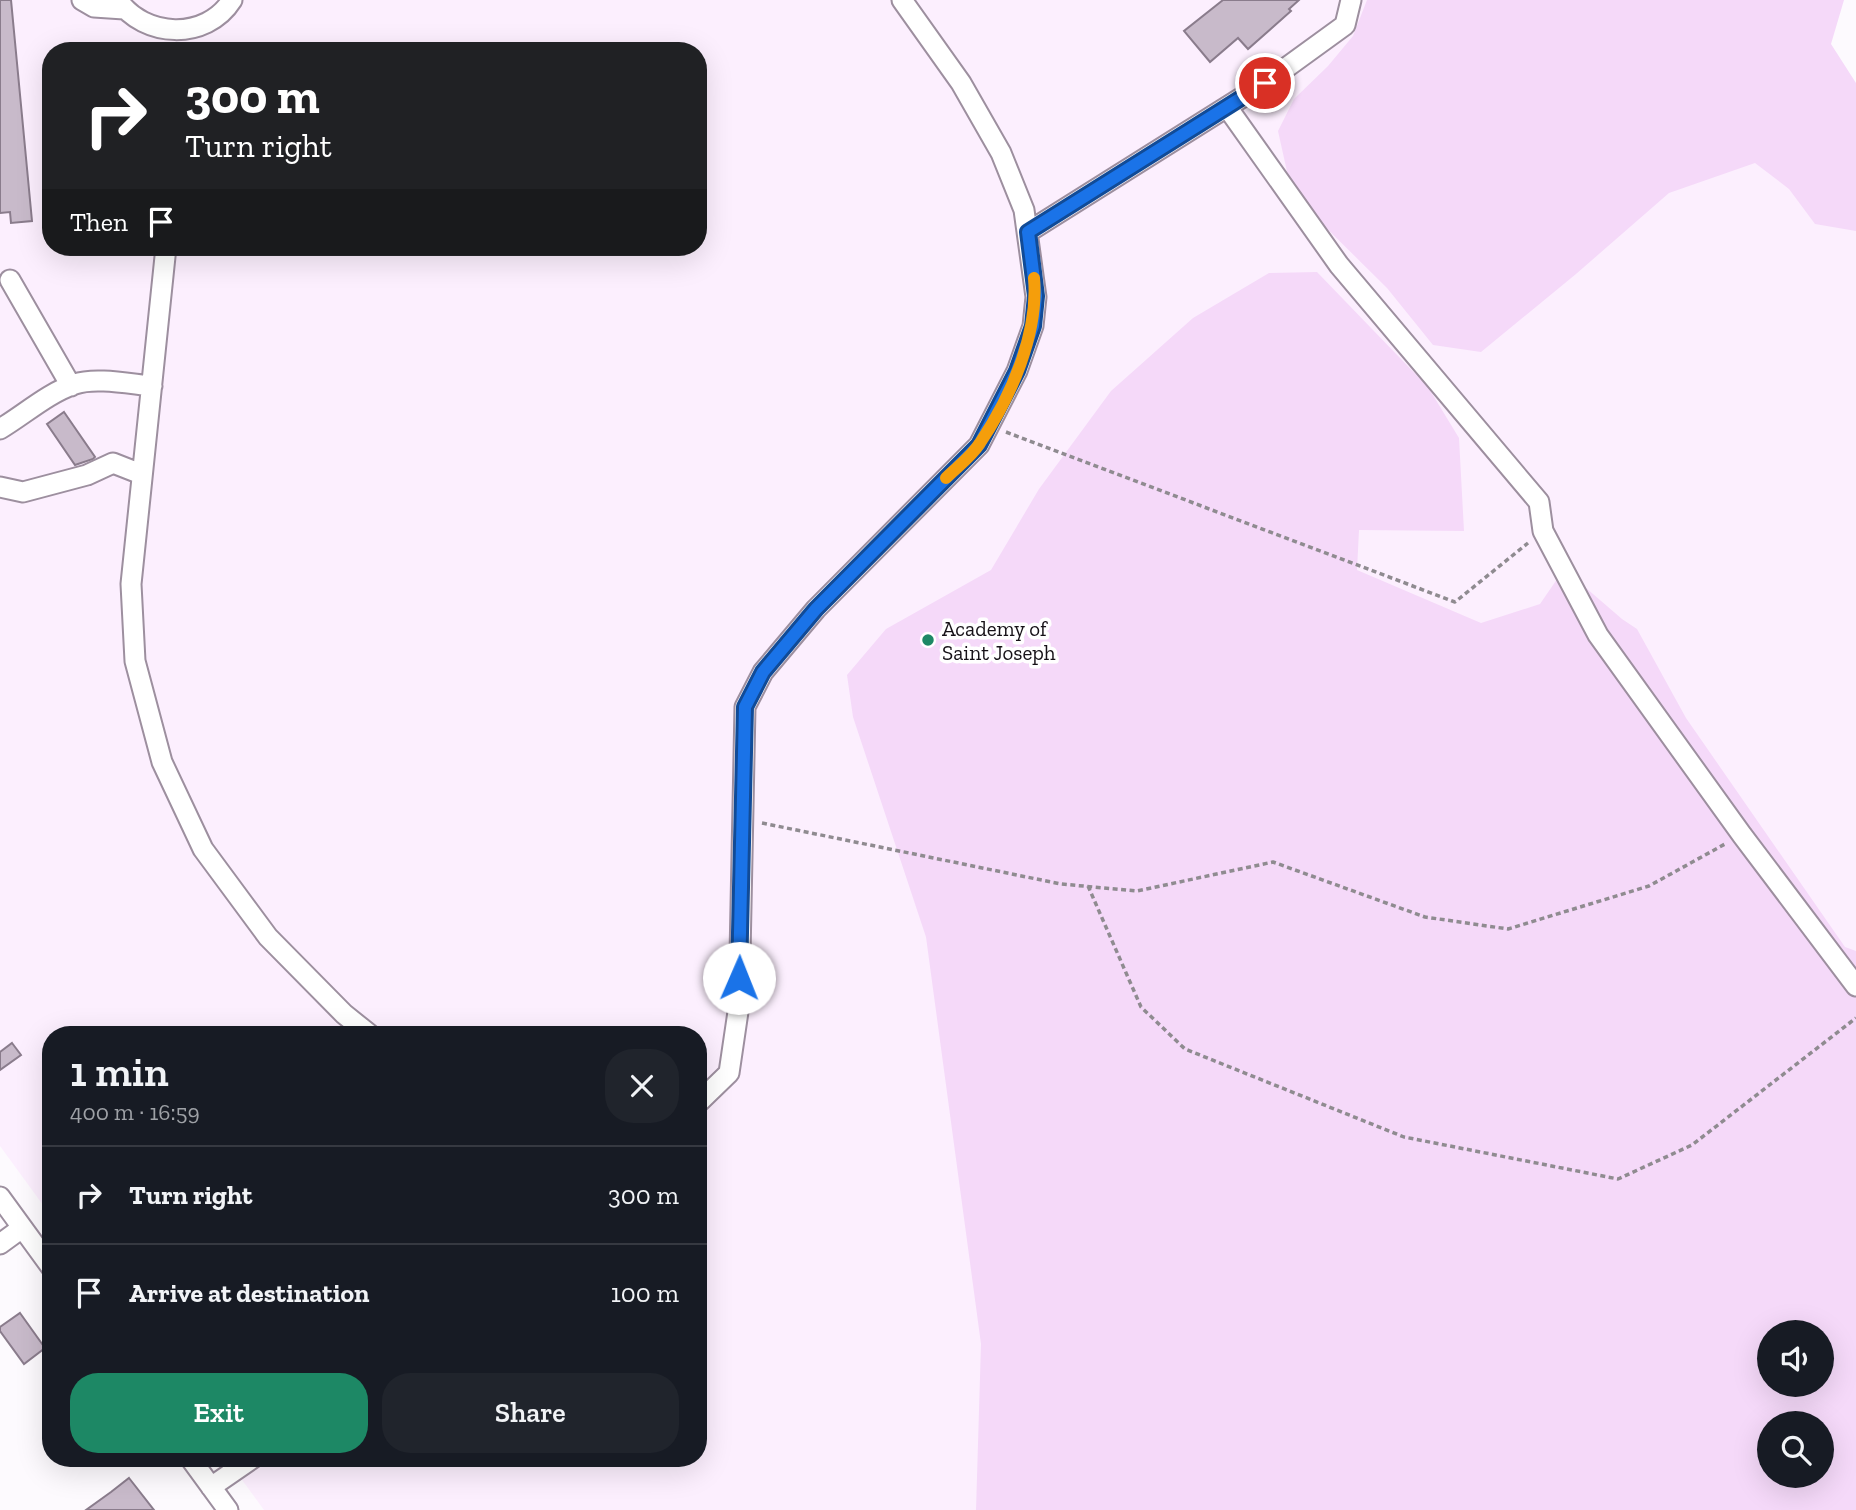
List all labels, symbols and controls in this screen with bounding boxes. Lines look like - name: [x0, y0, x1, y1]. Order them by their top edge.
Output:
- pin: [1235, 53, 1295, 113]
- icon: arrive: [1246, 64, 1284, 102]
- text: 300 m: [185, 67, 320, 126]
- icon: right: [70, 70, 161, 161]
- text: Turn right: [185, 127, 332, 165]
- icon: arrive: [142, 203, 180, 241]
- text: Then: [70, 206, 128, 238]
- place label: Academy of Saint Joseph: [942, 616, 1056, 665]
- marker: Academy of Saint Joseph: [920, 632, 936, 648]
- position arrow: [702, 941, 776, 1015]
- text: 1 min: [70, 1046, 169, 1097]
- button: close: [605, 1049, 679, 1123]
- text: 400 m · 16:59: [70, 1098, 200, 1126]
- icon: right: [70, 1176, 108, 1214]
- text: Turn right: [129, 1179, 252, 1211]
- text: 300 m: [608, 1179, 679, 1211]
- icon: arrive: [70, 1274, 108, 1312]
- text: Arrive at destination: [129, 1277, 369, 1309]
- text: 100 m: [611, 1277, 679, 1309]
- map controls: [1757, 1320, 1834, 1488]
- button: sound: [1757, 1320, 1834, 1397]
- button: Exit: [70, 1373, 368, 1453]
- button: Share: [382, 1373, 679, 1453]
- button: search: [1757, 1411, 1834, 1488]

